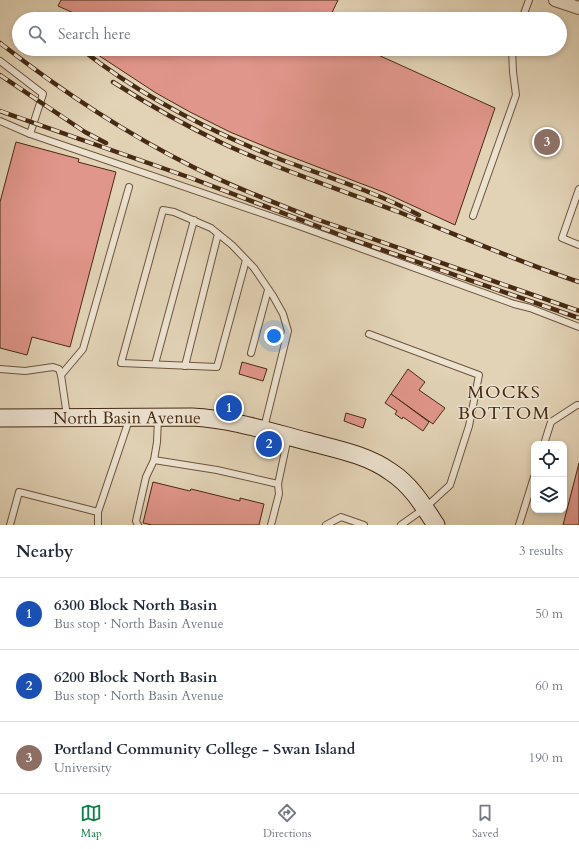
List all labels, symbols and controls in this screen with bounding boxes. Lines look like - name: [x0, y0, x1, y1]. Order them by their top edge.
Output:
- search box: [12, 12, 567, 56]
- icon: search: [26, 23, 48, 45]
- text: Search here: [58, 24, 131, 44]
- pin: 3: [534, 127, 560, 157]
- your location: [264, 326, 284, 346]
- district label: MOCKS BOTTOM: [458, 380, 550, 426]
- pin: 1: [216, 393, 242, 423]
- street label: North Basin Avenue: [53, 406, 202, 430]
- pin: 2: [256, 429, 282, 459]
- map controls: [531, 441, 567, 513]
- button: locate: [531, 441, 567, 477]
- button: layers: [531, 477, 567, 513]
- text: Nearby: [16, 540, 73, 563]
- text: 3 results: [519, 542, 563, 560]
- text: 6300 Block North Basin: [54, 595, 217, 615]
- text: 1: [26, 605, 32, 623]
- text: 50 m: [535, 605, 563, 623]
- text: Bus stop · North Basin Avenue: [54, 615, 224, 633]
- text: 6200 Block North Basin: [54, 667, 217, 687]
- text: 2: [26, 677, 32, 695]
- text: 60 m: [535, 677, 563, 695]
- text: Bus stop · North Basin Avenue: [54, 687, 224, 705]
- text: Portland Community College - Swan Island: [54, 739, 355, 759]
- text: 3: [26, 749, 32, 767]
- text: 190 m: [529, 749, 563, 767]
- text: University: [54, 759, 112, 777]
- tab: Map: [80, 802, 102, 841]
- tab: Directions: [263, 802, 311, 841]
- tab: Saved: [472, 802, 499, 841]

